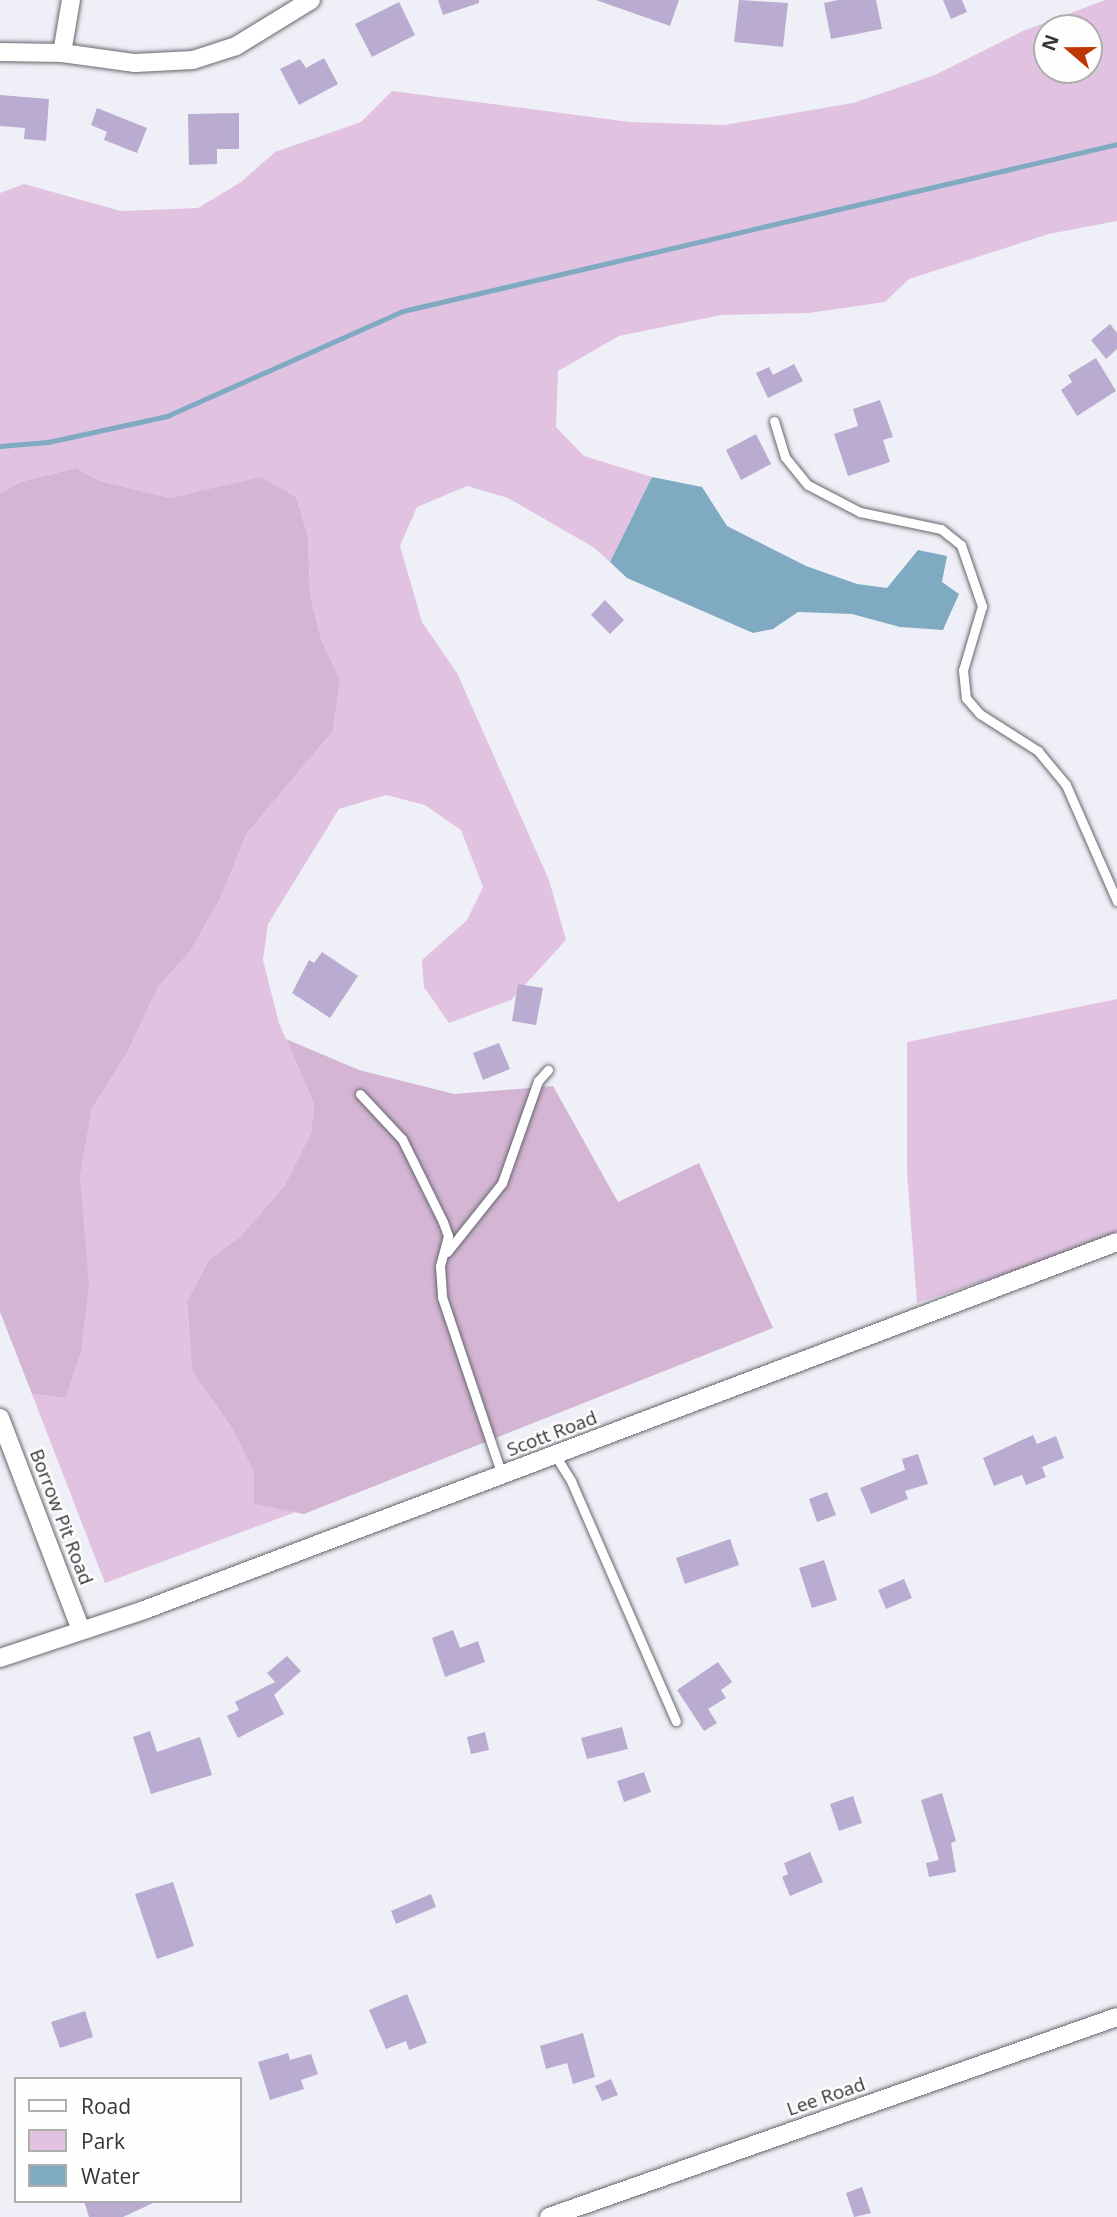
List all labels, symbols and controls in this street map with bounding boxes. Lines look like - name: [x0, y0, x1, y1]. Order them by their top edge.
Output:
- north arrow: [1033, 14, 1103, 84]
- text: N: [1035, 31, 1065, 54]
- street label: Scott Road: [504, 1406, 600, 1462]
- street label: Borrow Pit Road: [25, 1446, 97, 1588]
- street label: Lee Road: [784, 2073, 868, 2121]
- legend: [14, 2077, 242, 2203]
- text: Road: [81, 2092, 131, 2120]
- text: Park: [81, 2127, 125, 2155]
- text: Water: [81, 2162, 140, 2190]

